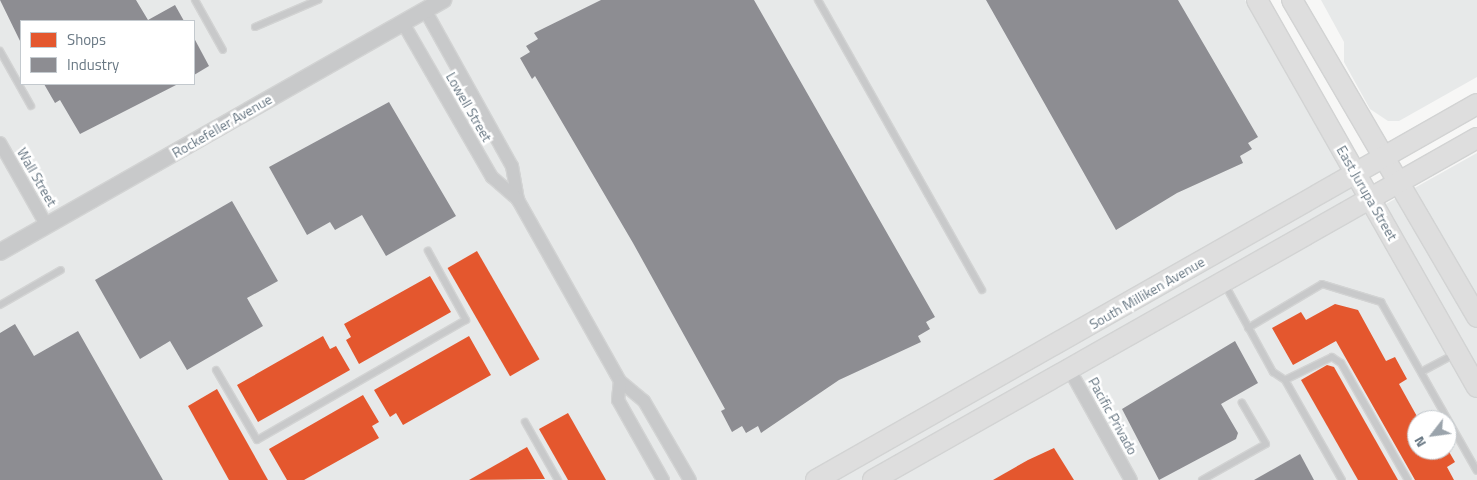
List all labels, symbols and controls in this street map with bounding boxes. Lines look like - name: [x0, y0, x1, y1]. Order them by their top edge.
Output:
- legend: [20, 20, 195, 85]
- text: Shops: [67, 28, 106, 51]
- text: Industry: [67, 53, 119, 76]
- street label: Lowell Street: [442, 69, 496, 145]
- street label: Rockefeller Avenue: [169, 91, 275, 161]
- street label: East Jurupa Street: [1333, 143, 1401, 243]
- street label: Wall Street: [14, 145, 60, 209]
- street label: South Milliken Avenue: [1086, 253, 1208, 333]
- street label: Pacific Privado: [1085, 374, 1141, 458]
- north arrow: [1407, 410, 1457, 460]
- text: N: [1408, 433, 1431, 452]

